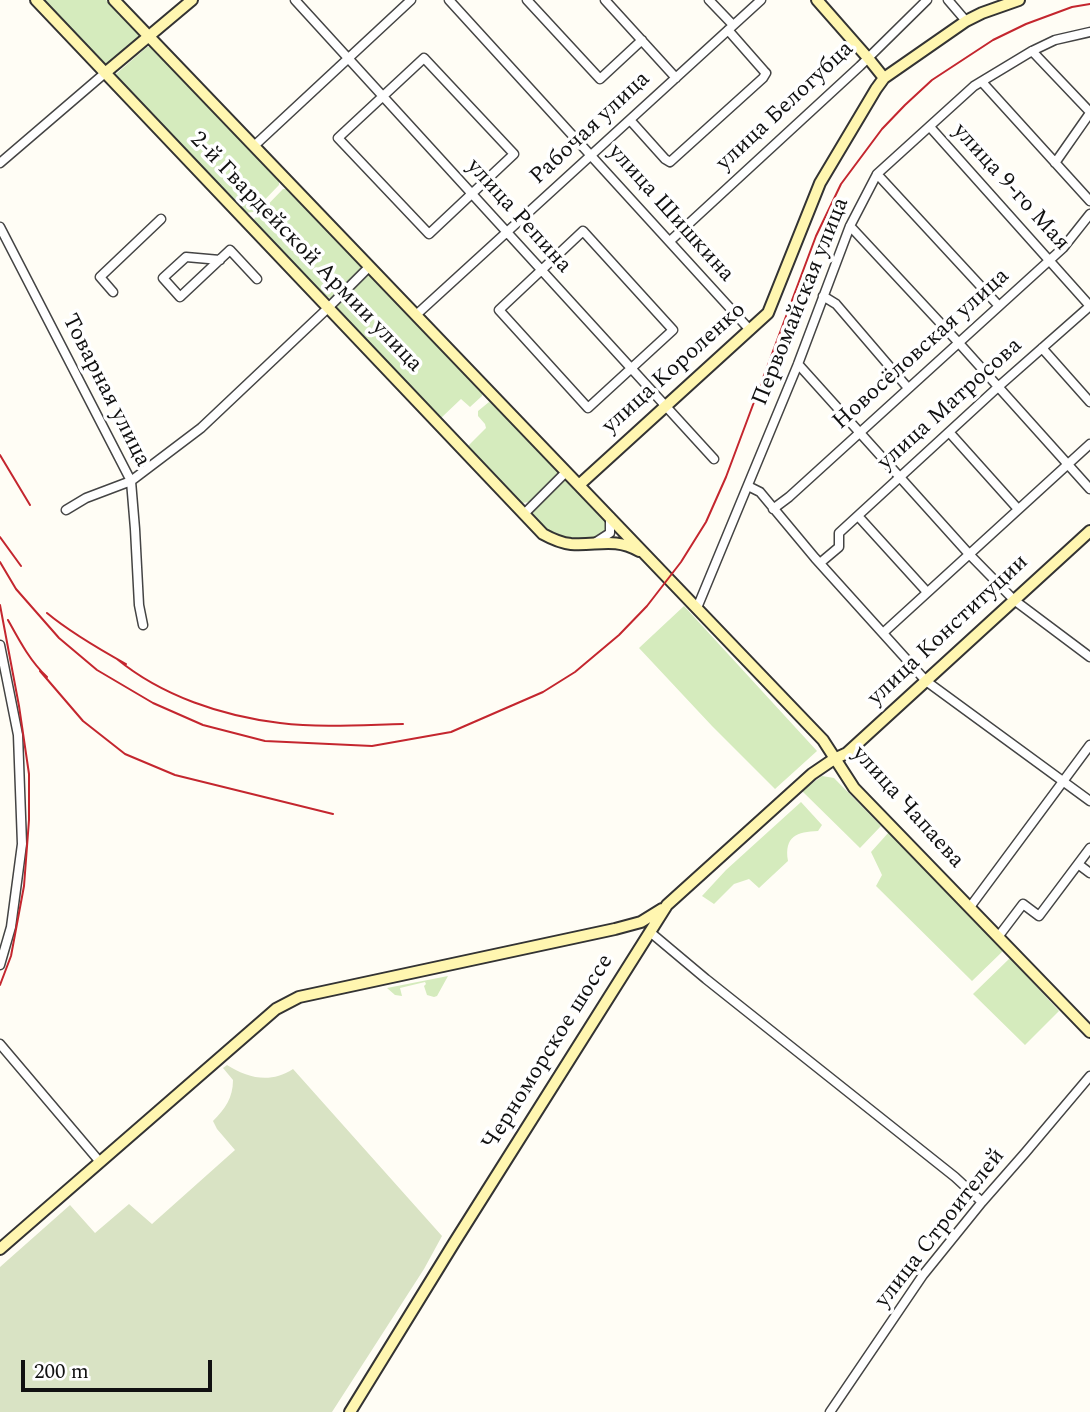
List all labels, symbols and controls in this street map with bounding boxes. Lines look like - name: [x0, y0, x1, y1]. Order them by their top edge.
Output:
- street label: улица Белогубца: [712, 36, 860, 178]
- street label: Рабочая улица: [525, 66, 657, 192]
- street label: улица 9-го Мая: [946, 119, 1074, 257]
- street label: 2-й Гвардейской Армии улица: [183, 127, 427, 379]
- street label: улица Шишкина: [601, 139, 739, 289]
- street label: улица Репина: [459, 154, 577, 280]
- street label: Первомайская улица: [748, 194, 856, 410]
- street label: Новосёловская улица: [828, 263, 1016, 437]
- street label: улица Короленко: [598, 297, 752, 441]
- street label: Товарная улица: [55, 310, 155, 472]
- street label: улица Матросова: [873, 333, 1029, 477]
- street label: улица Конституции: [863, 549, 1035, 713]
- street label: улица Чапаева: [845, 741, 969, 875]
- street label: Черноморское шоссе: [477, 950, 621, 1156]
- street label: улица Строителей: [870, 1144, 1012, 1314]
- scale bar: [24, 1346, 215, 1390]
- text: 200 m: [34, 1356, 89, 1388]

